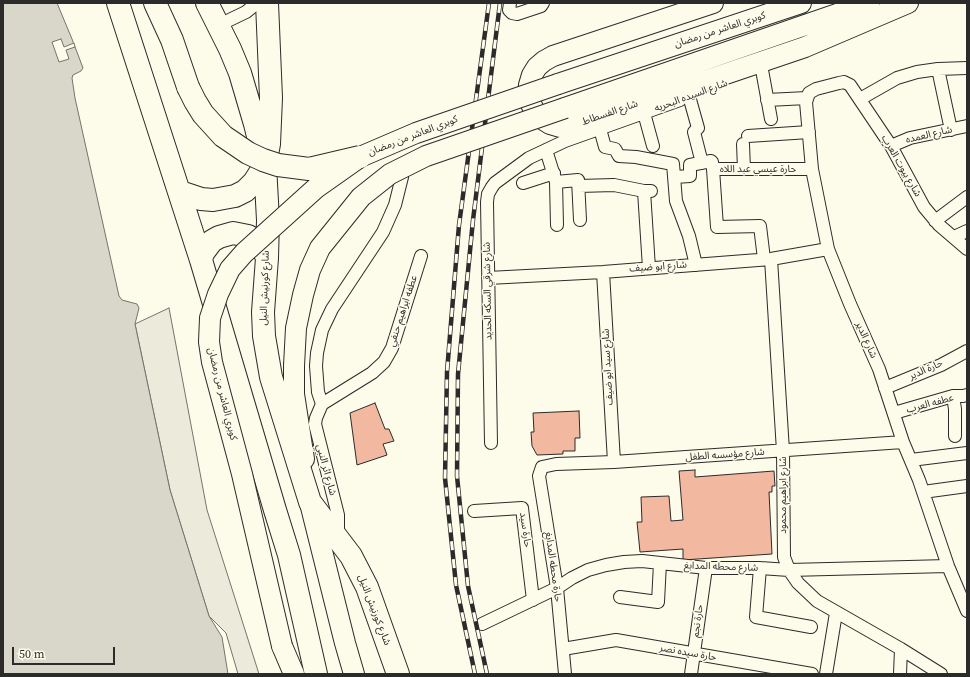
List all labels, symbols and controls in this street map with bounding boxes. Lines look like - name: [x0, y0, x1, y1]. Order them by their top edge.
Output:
- street label: كوبري العاشر من رمضان: [673, 10, 767, 50]
- street label: شارع السيده البحريه: [653, 77, 729, 115]
- street label: شارع الفسطاط: [581, 98, 639, 128]
- street label: كوبري العاشر من رمضان: [366, 113, 460, 159]
- street label: شارع العمده: [905, 124, 953, 146]
- street label: شارع بيوت العرب: [878, 133, 924, 199]
- street label: حارة عيسي عبد اللاه: [720, 163, 796, 175]
- street label: شارع شرقي السكه الحديد: [481, 242, 495, 340]
- street label: شارع كورنيش النيل: [258, 250, 272, 326]
- street label: شارع ابو ضيف: [629, 259, 687, 275]
- street label: عطفه ابراهيم حنفي: [386, 274, 420, 348]
- street label: شارع الدير: [853, 320, 879, 360]
- street label: شارع سيد ابو ضيف: [600, 328, 616, 406]
- street label: كوبري العاشر من رمضان: [205, 346, 239, 442]
- street label: حارة الدير: [907, 357, 945, 383]
- street label: عطفه العرب: [905, 392, 955, 416]
- street label: شارع اثر النبي: [313, 443, 339, 497]
- street label: شارع مؤسسه الطفل: [685, 446, 765, 464]
- street label: شارع ابراهيم محمود: [777, 456, 789, 534]
- street label: حارة سيد: [517, 512, 533, 548]
- street label: حارة محطه المدابغ: [542, 531, 564, 603]
- street label: شارع محطه المدابغ: [684, 560, 758, 574]
- street label: شارع كورنيش النيل: [355, 573, 393, 647]
- street label: حارة نجم: [690, 604, 706, 638]
- scale bar: [14, 639, 117, 665]
- street label: حارة سيده نصر: [658, 642, 718, 664]
- text: 50 m: [19, 646, 45, 662]

